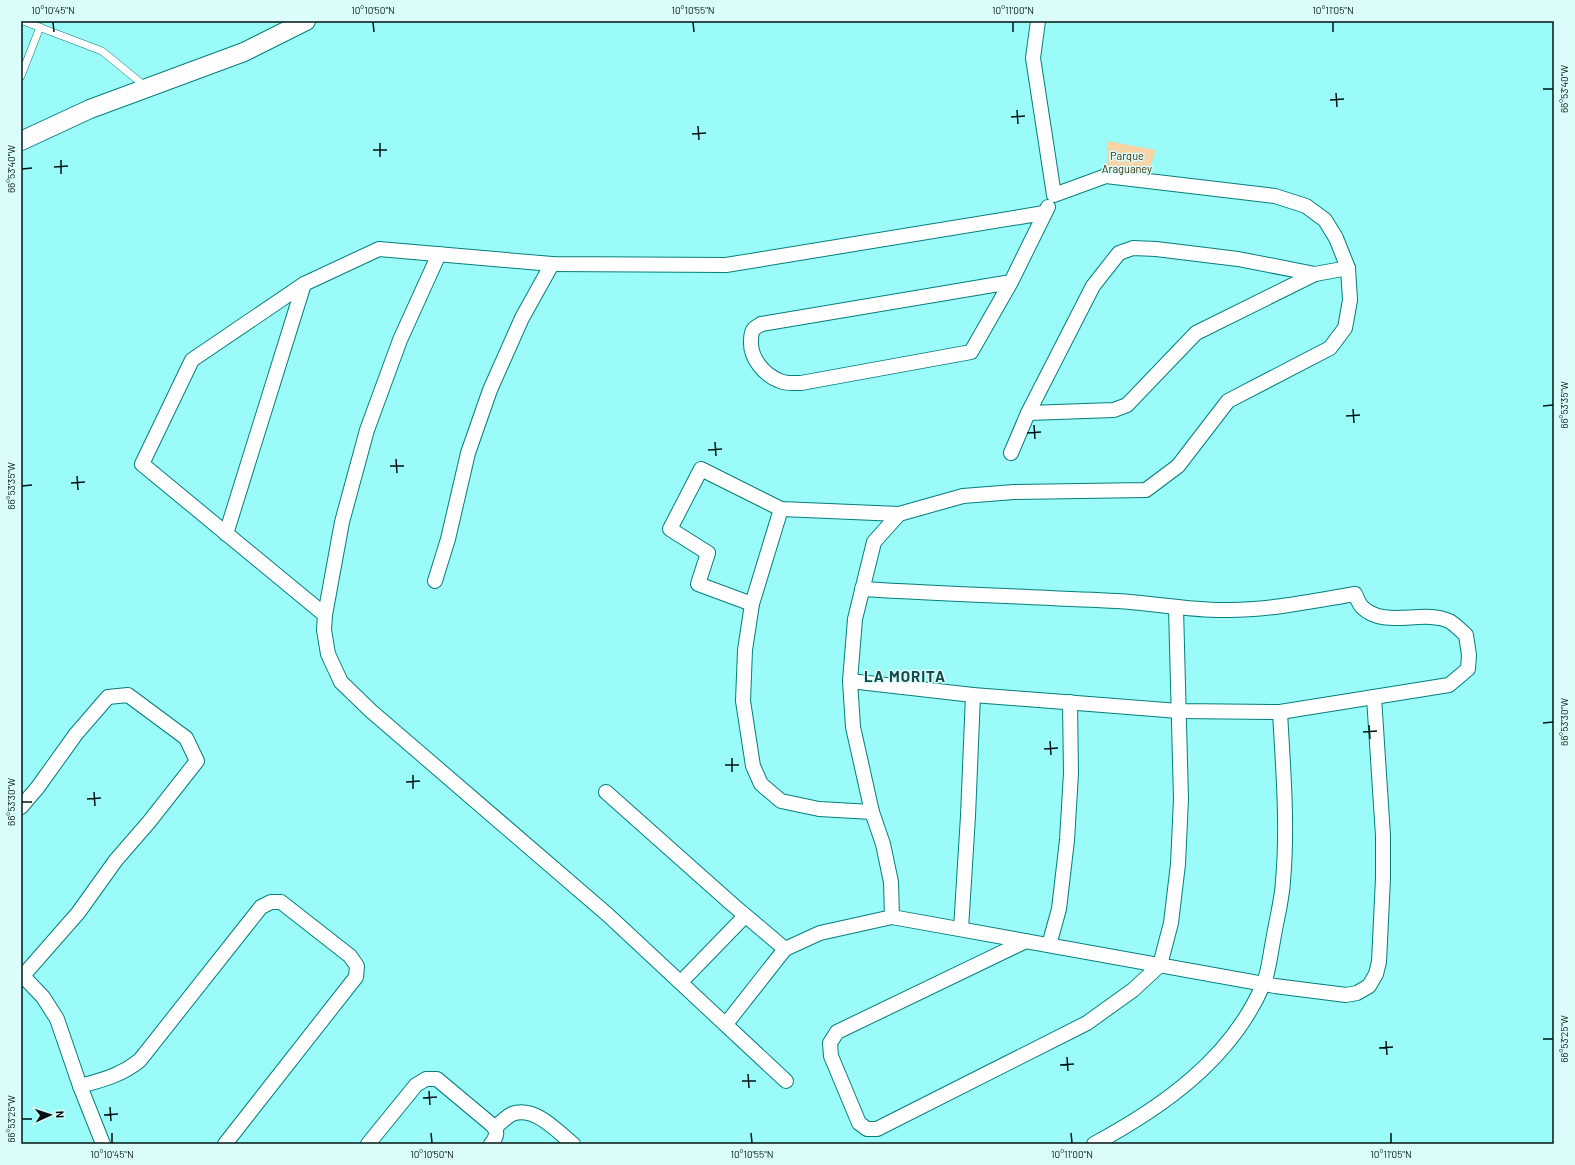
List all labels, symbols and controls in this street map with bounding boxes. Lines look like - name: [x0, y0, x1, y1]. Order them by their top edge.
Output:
- text: 10°10'45"N: [31, 4, 75, 16]
- text: 10°10'50"N: [351, 4, 395, 16]
- text: 10°10'55"N: [671, 4, 715, 16]
- text: 10°11'00"N: [992, 4, 1034, 16]
- text: 10°11'05"N: [1312, 4, 1354, 16]
- text: 66°53'40"W: [1558, 65, 1570, 113]
- text: 66°53'40"W: [5, 145, 17, 193]
- park label: Parque Araguaney: [1102, 149, 1152, 175]
- text: 66°53'35"W: [1558, 381, 1570, 429]
- text: 66°53'35"W: [5, 462, 17, 510]
- district label: LA MORITA: [864, 667, 946, 685]
- text: 66°53'30"W: [1558, 698, 1570, 746]
- text: 66°53'30"W: [5, 778, 17, 826]
- text: 66°53'25"W: [1558, 1015, 1570, 1063]
- text: 66°53'25"W: [5, 1095, 17, 1143]
- north arrow: [30, 1095, 70, 1135]
- text: N: [54, 1110, 67, 1118]
- text: 10°10'45"N: [90, 1148, 134, 1160]
- text: 10°10'50"N: [410, 1148, 454, 1160]
- text: 10°10'55"N: [730, 1148, 774, 1160]
- text: 10°11'00"N: [1051, 1148, 1093, 1160]
- text: 10°11'05"N: [1370, 1148, 1412, 1160]

